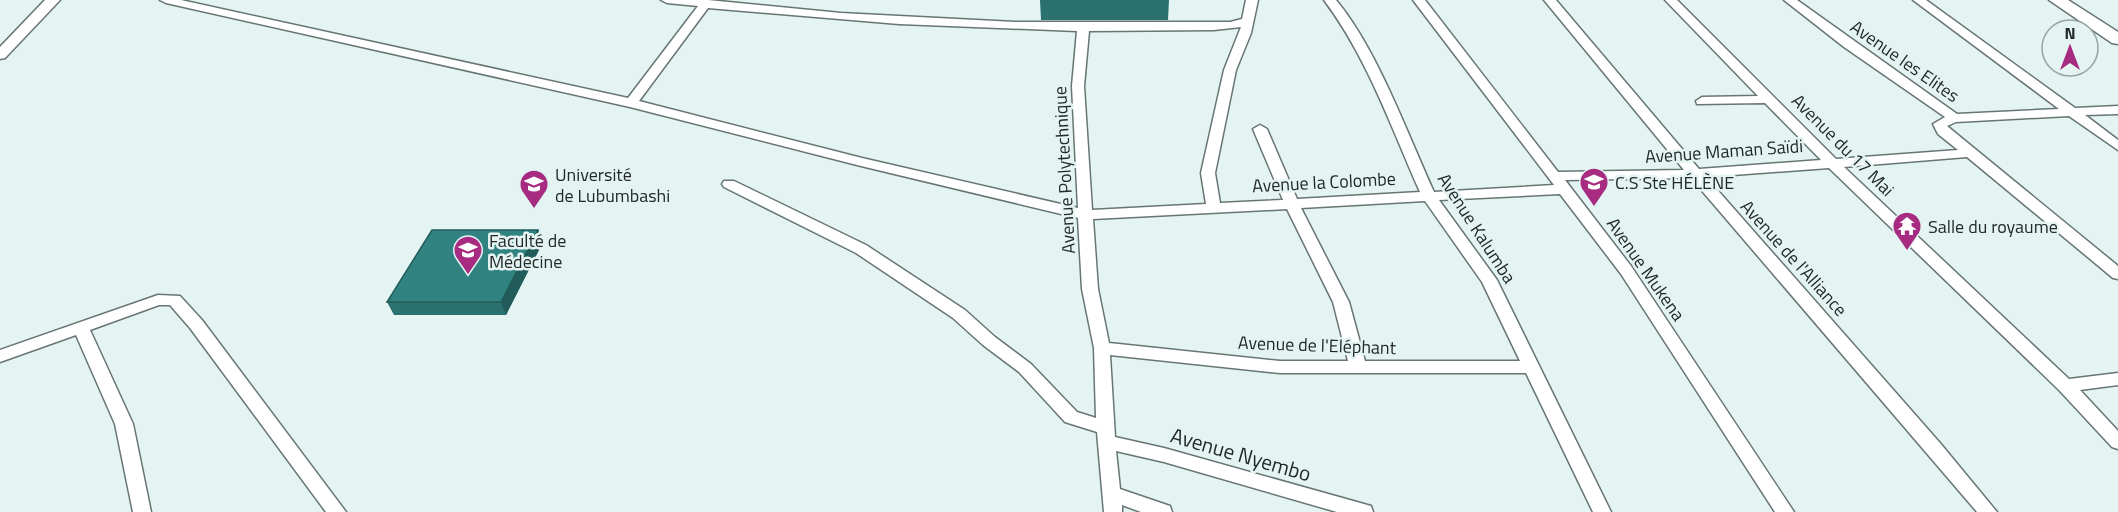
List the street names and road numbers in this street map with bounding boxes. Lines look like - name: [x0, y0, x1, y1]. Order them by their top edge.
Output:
- street label: Avenue les Elites: [1845, 13, 1965, 109]
- street label: Avenue Polytechnique: [1046, 85, 1082, 255]
- street label: Avenue du 17 Mai: [1786, 88, 1900, 202]
- street label: Avenue Maman Saïdi: [1644, 132, 1804, 170]
- street label: Avenue la Colombe: [1251, 165, 1397, 199]
- street label: Avenue Kalumba: [1431, 167, 1523, 289]
- street label: Avenue de l'Alliance: [1734, 194, 1854, 322]
- street label: Avenue Mukena: [1600, 212, 1692, 326]
- street label: Avenue de l'Eléphant: [1238, 329, 1397, 361]
- street label: Avenue Nyembo: [1167, 419, 1315, 489]

